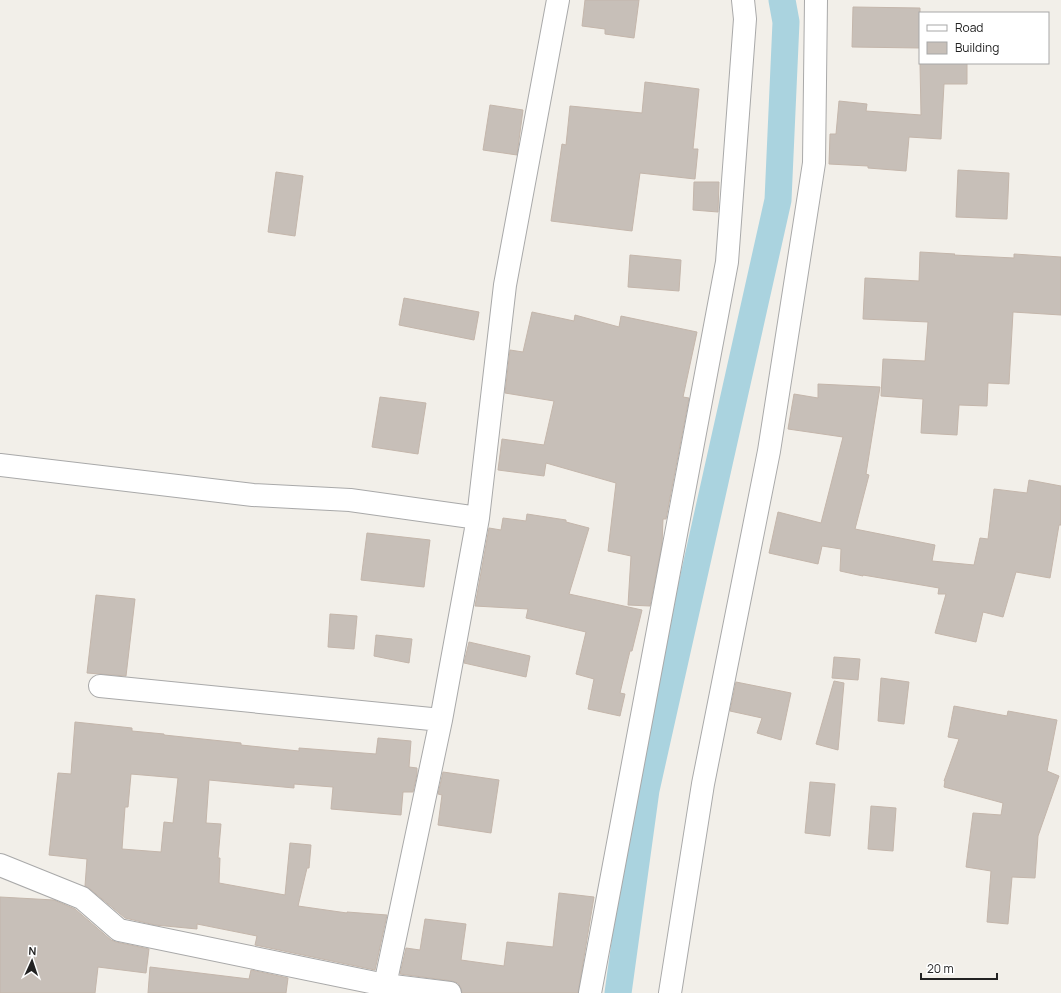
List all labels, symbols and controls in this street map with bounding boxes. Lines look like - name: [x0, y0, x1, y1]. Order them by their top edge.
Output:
- legend: [919, 12, 1049, 64]
- text: Road: [955, 19, 983, 36]
- text: Building: [955, 39, 999, 56]
- north arrow: [12, 941, 52, 981]
- text: N: [28, 943, 37, 958]
- scale bar: [921, 955, 997, 981]
- text: 20 m: [927, 960, 954, 977]

